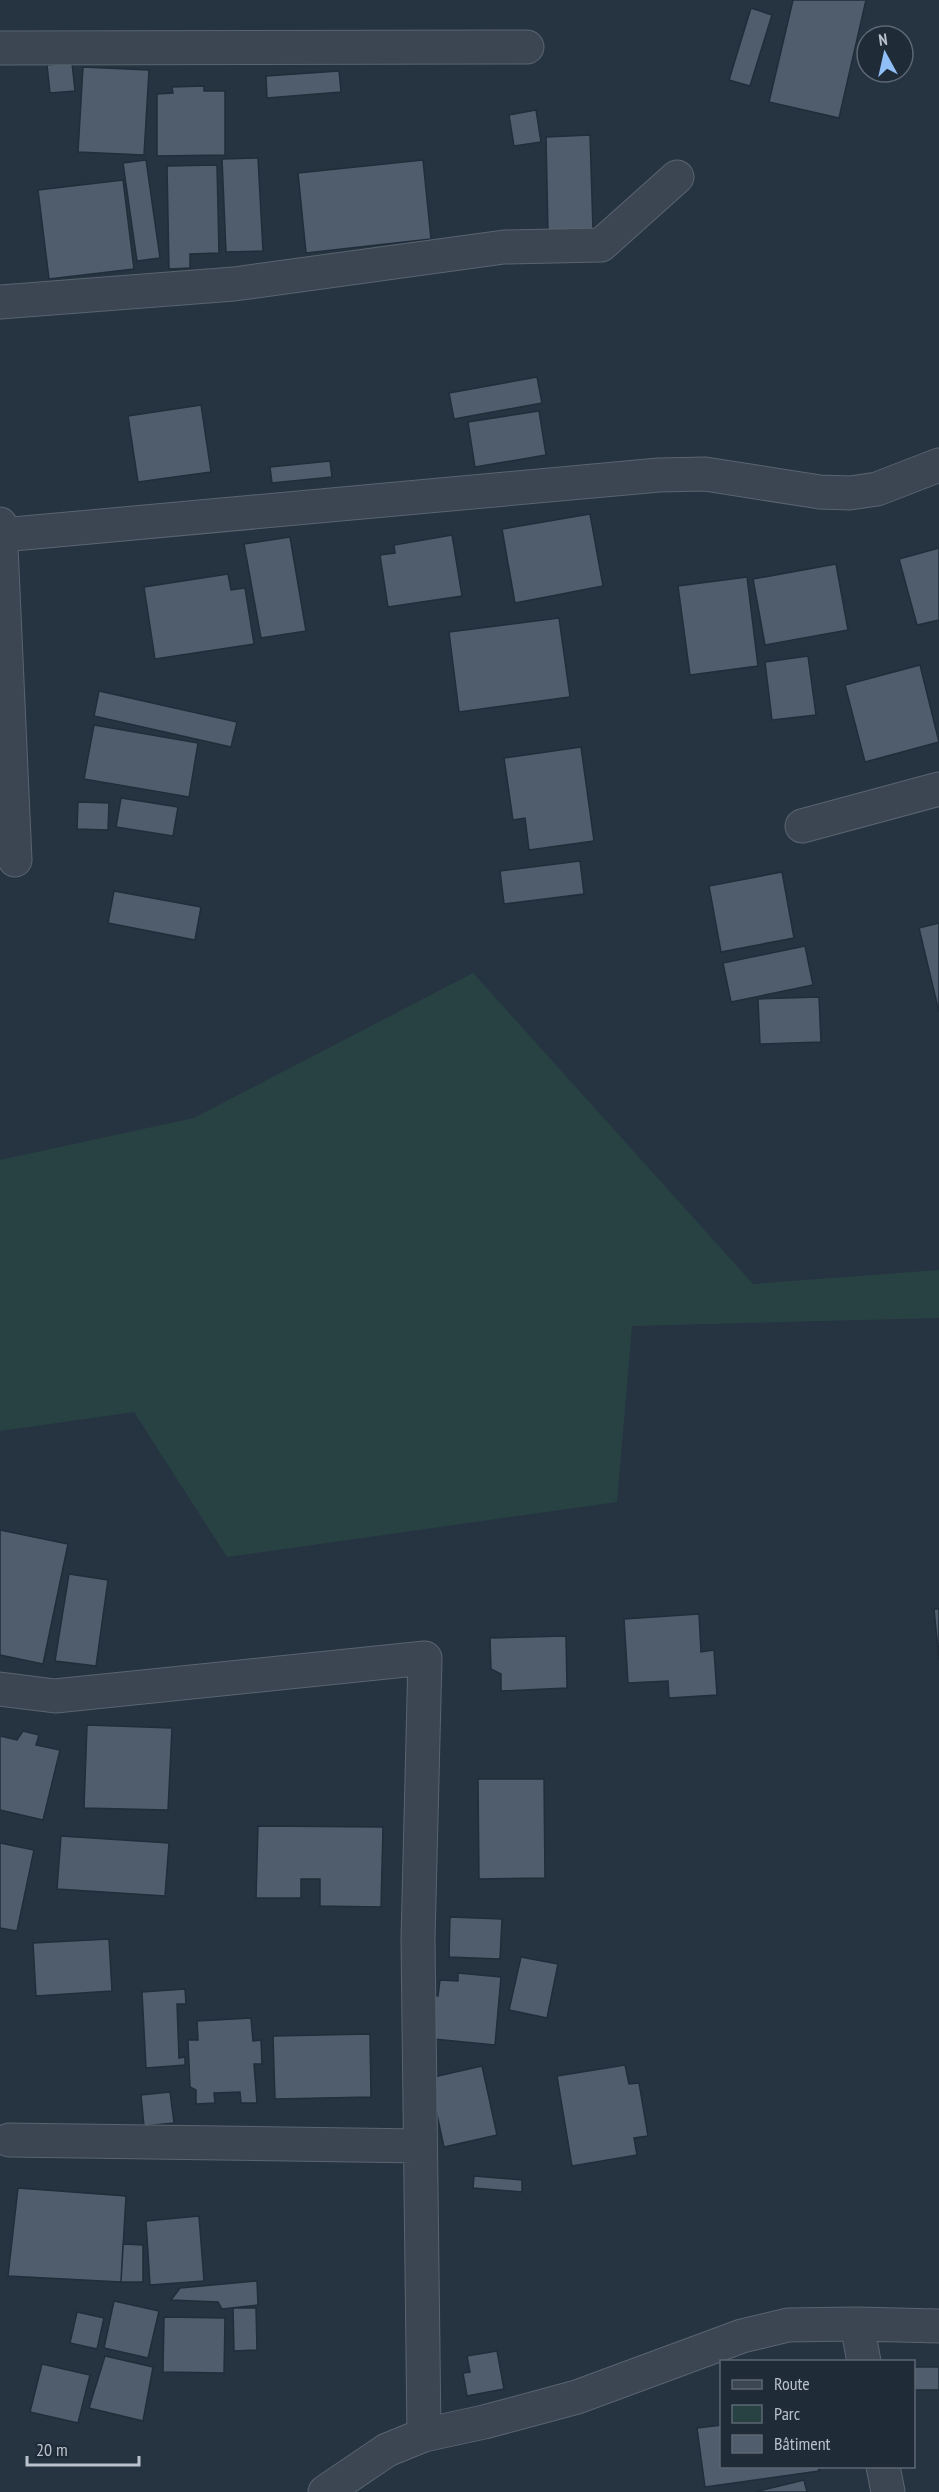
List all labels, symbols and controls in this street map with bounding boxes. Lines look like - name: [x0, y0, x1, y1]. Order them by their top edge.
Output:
- north arrow: [855, 24, 915, 84]
- text: N: [877, 29, 889, 50]
- legend: [720, 2360, 915, 2468]
- text: Route: [774, 2372, 810, 2395]
- text: Parc: [774, 2402, 801, 2425]
- scale bar: [27, 2429, 140, 2467]
- text: Bâtiment: [774, 2432, 831, 2455]
- text: 20 m: [36, 2438, 68, 2461]

